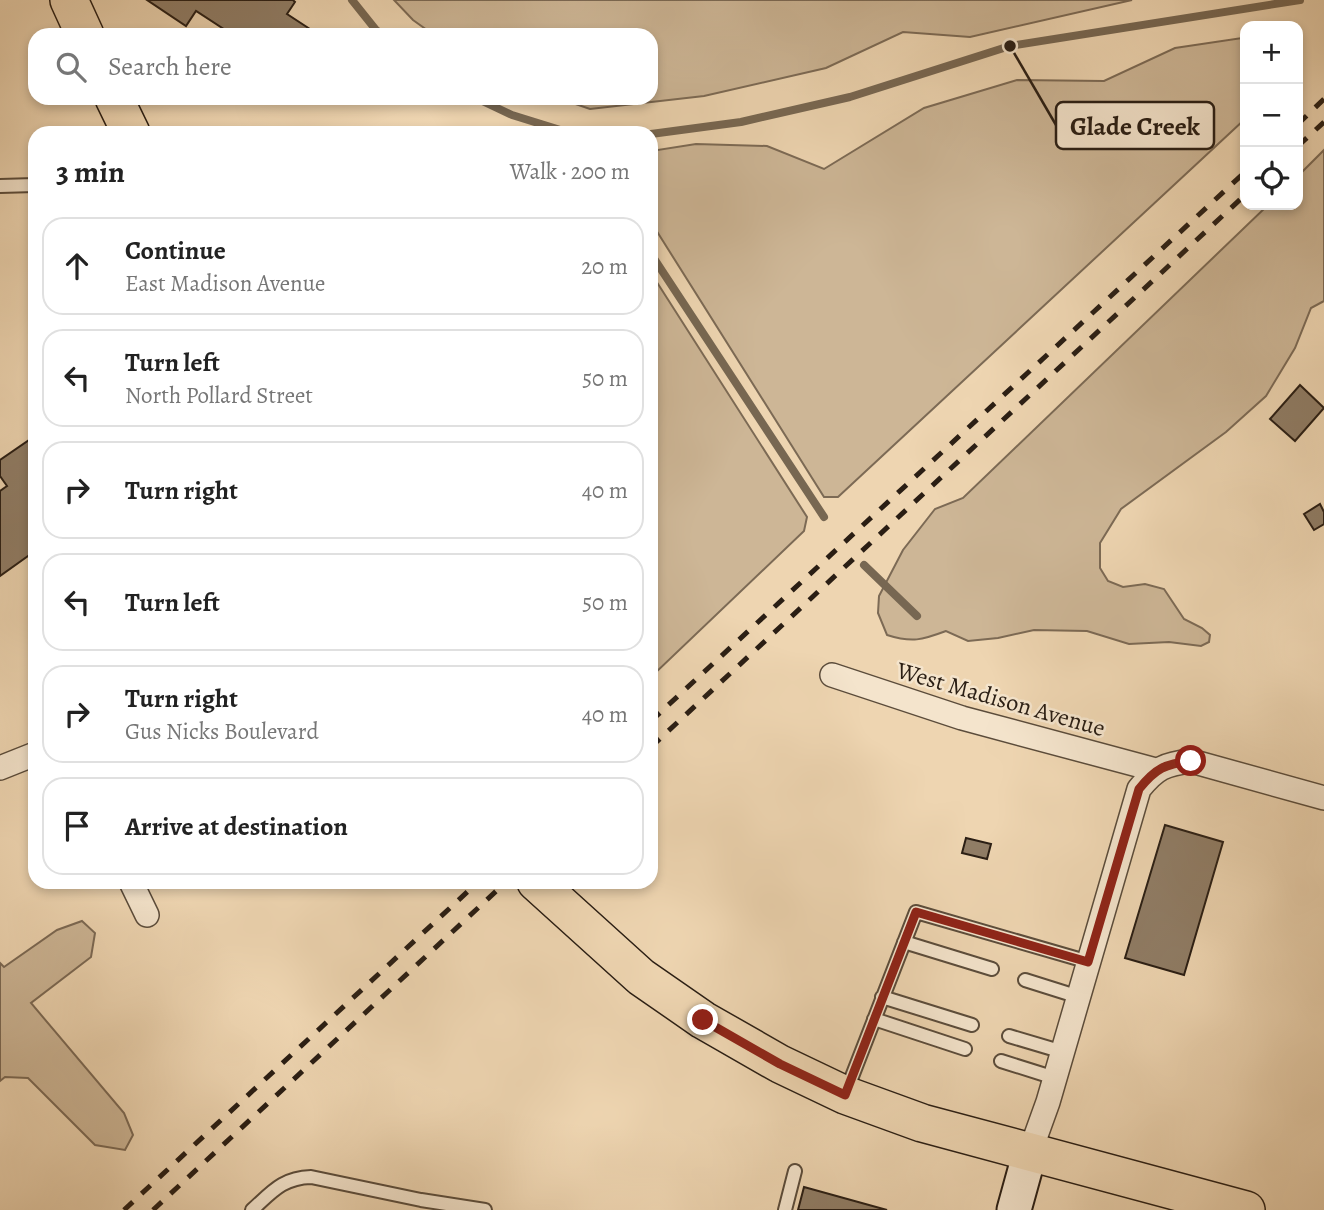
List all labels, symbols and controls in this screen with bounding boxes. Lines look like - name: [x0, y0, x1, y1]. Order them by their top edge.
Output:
- map controls: [1240, 21, 1303, 210]
- button: +: [1240, 21, 1303, 84]
- search box: [28, 28, 658, 105]
- icon: search: [52, 48, 90, 86]
- text: Search here: [108, 49, 232, 84]
- button: −: [1240, 84, 1303, 147]
- callout: Glade Creek: [1056, 102, 1214, 149]
- text: Glade Creek: [1070, 109, 1201, 144]
- button: locate: [1240, 147, 1303, 210]
- text: 3 min: [56, 152, 125, 192]
- text: Walk · 200 m: [510, 156, 630, 187]
- text: Continue: [125, 233, 226, 268]
- icon: ahead: [58, 247, 96, 285]
- text: 20 m: [581, 251, 628, 282]
- text: East Madison Avenue: [125, 268, 325, 299]
- text: Turn left: [125, 345, 220, 380]
- icon: left: [58, 359, 96, 397]
- text: 50 m: [582, 363, 628, 394]
- text: North Pollard Street: [125, 380, 313, 411]
- icon: right: [58, 471, 96, 509]
- text: Turn right: [125, 473, 238, 508]
- text: 40 m: [582, 475, 628, 506]
- icon: left: [58, 583, 96, 621]
- text: Turn left: [125, 585, 220, 620]
- text: 50 m: [582, 587, 628, 618]
- street label: West Madison Avenue: [892, 654, 1109, 744]
- text: Turn right: [125, 681, 238, 716]
- icon: right: [58, 695, 96, 733]
- text: 40 m: [582, 699, 628, 730]
- text: Gus Nicks Boulevard: [125, 716, 319, 747]
- route start: [1175, 745, 1206, 776]
- icon: arrive: [58, 807, 96, 845]
- text: Arrive at destination: [125, 809, 348, 844]
- route end: [687, 1004, 718, 1035]

